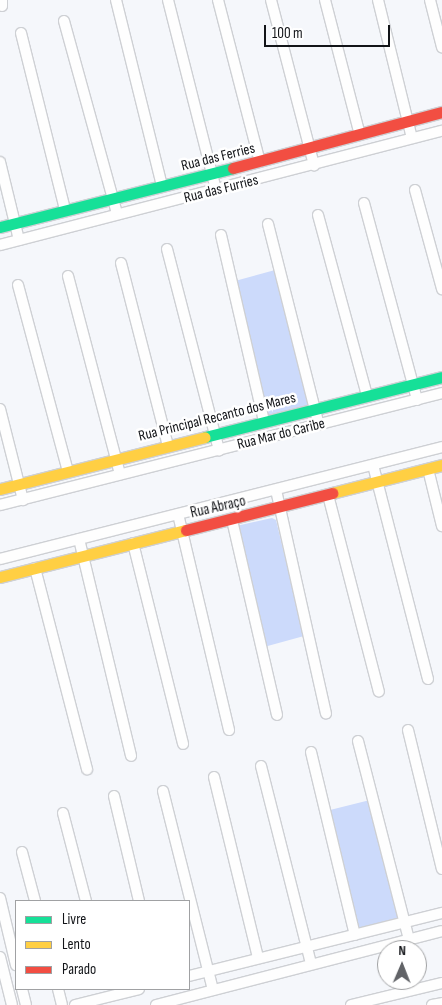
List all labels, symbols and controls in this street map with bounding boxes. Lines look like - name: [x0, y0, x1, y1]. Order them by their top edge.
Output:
- scale bar: [267, 15, 393, 47]
- text: 100 m: [272, 24, 303, 43]
- street label: Rua das Ferries: [179, 139, 257, 175]
- street label: Rua das Furries: [182, 171, 260, 207]
- street label: Rua Principal Recanto dos Mares: [136, 389, 298, 445]
- street label: Rua Mar do Caribe: [235, 414, 327, 454]
- street label: Rua Abraço: [189, 492, 247, 522]
- legend: [15, 900, 190, 990]
- text: Livre: [62, 910, 86, 929]
- text: Lento: [62, 935, 91, 954]
- north arrow: [377, 940, 427, 990]
- text: N: [398, 942, 406, 959]
- text: Parado: [62, 960, 96, 979]

